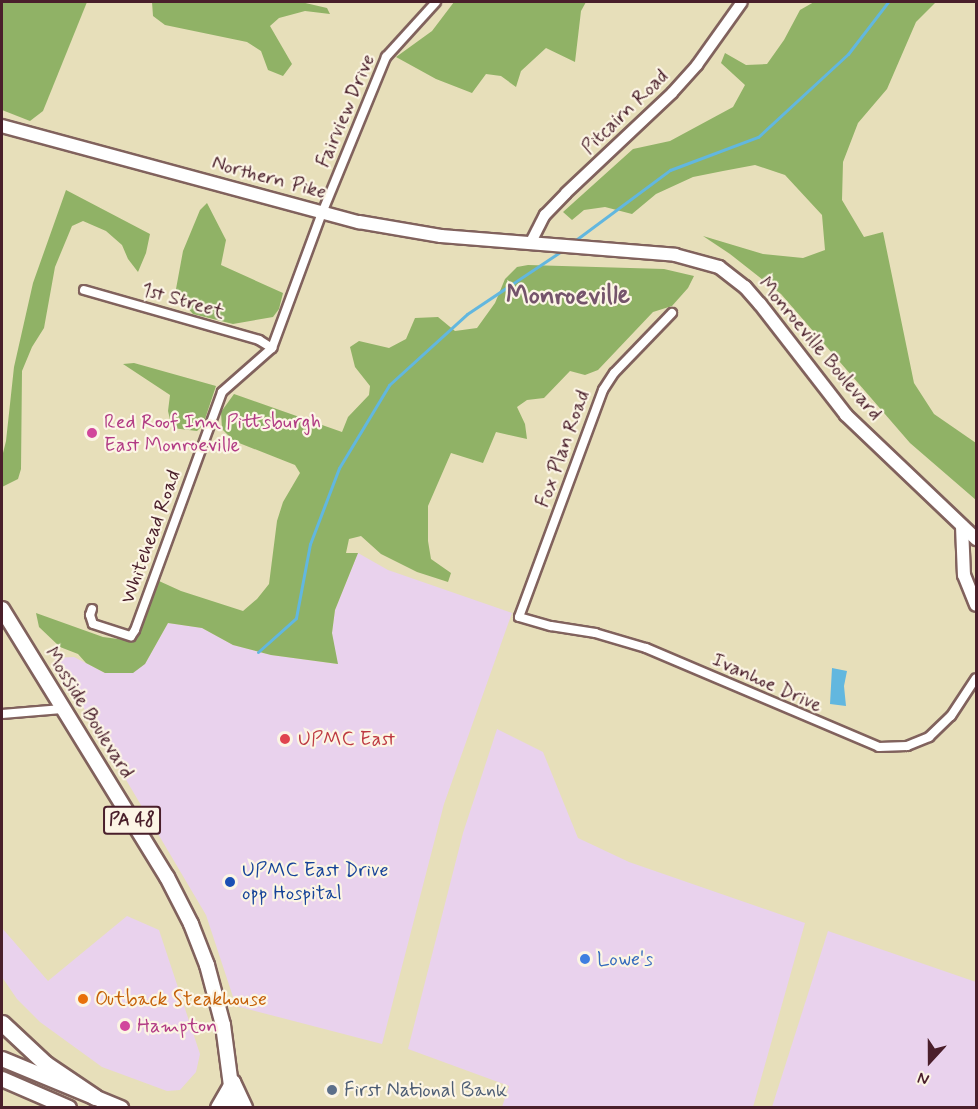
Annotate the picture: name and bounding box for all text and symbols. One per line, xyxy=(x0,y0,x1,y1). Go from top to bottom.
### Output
street label: Fairview Drive xyxy=(312,51,380,171)
street label: Pitcairn Road xyxy=(577,65,673,159)
street label: Northern Pike xyxy=(209,151,329,205)
street label: Monroeville Boulevard xyxy=(753,272,887,426)
street label: 1st Street xyxy=(139,278,227,324)
district label: Monroeville xyxy=(506,281,630,313)
street label: Fox Plan Road xyxy=(531,387,595,511)
place label: Red Roof Inn Pittsburgh East Monroeville xyxy=(104,410,315,457)
marker: Red Roof Inn Pittsburgh East Monroeville xyxy=(85,426,99,440)
street label: Whitehead Road xyxy=(116,468,186,606)
street label: Mosside Boulevard xyxy=(39,643,139,783)
street label: Ivanhoe Drive xyxy=(708,648,826,718)
place label: UPMC East xyxy=(298,727,395,751)
marker: UPMC East xyxy=(276,730,294,748)
road number: PA 48 xyxy=(102,805,162,835)
place label: UPMC East Drive opp Hospital xyxy=(242,858,389,905)
marker: UPMC East Drive opp Hospital xyxy=(223,875,237,889)
place label: Lowe's xyxy=(597,947,653,971)
marker: Lowe's xyxy=(578,952,592,966)
place label: Outback Steakhouse xyxy=(95,987,266,1011)
marker: Outback Steakhouse xyxy=(76,992,90,1006)
place label: Hampton xyxy=(137,1014,217,1038)
marker: Hampton xyxy=(118,1019,132,1033)
north arrow xyxy=(900,1031,960,1091)
text: N xyxy=(915,1067,932,1090)
place label: First National Bank xyxy=(344,1078,505,1102)
marker: First National Bank xyxy=(325,1083,339,1097)

